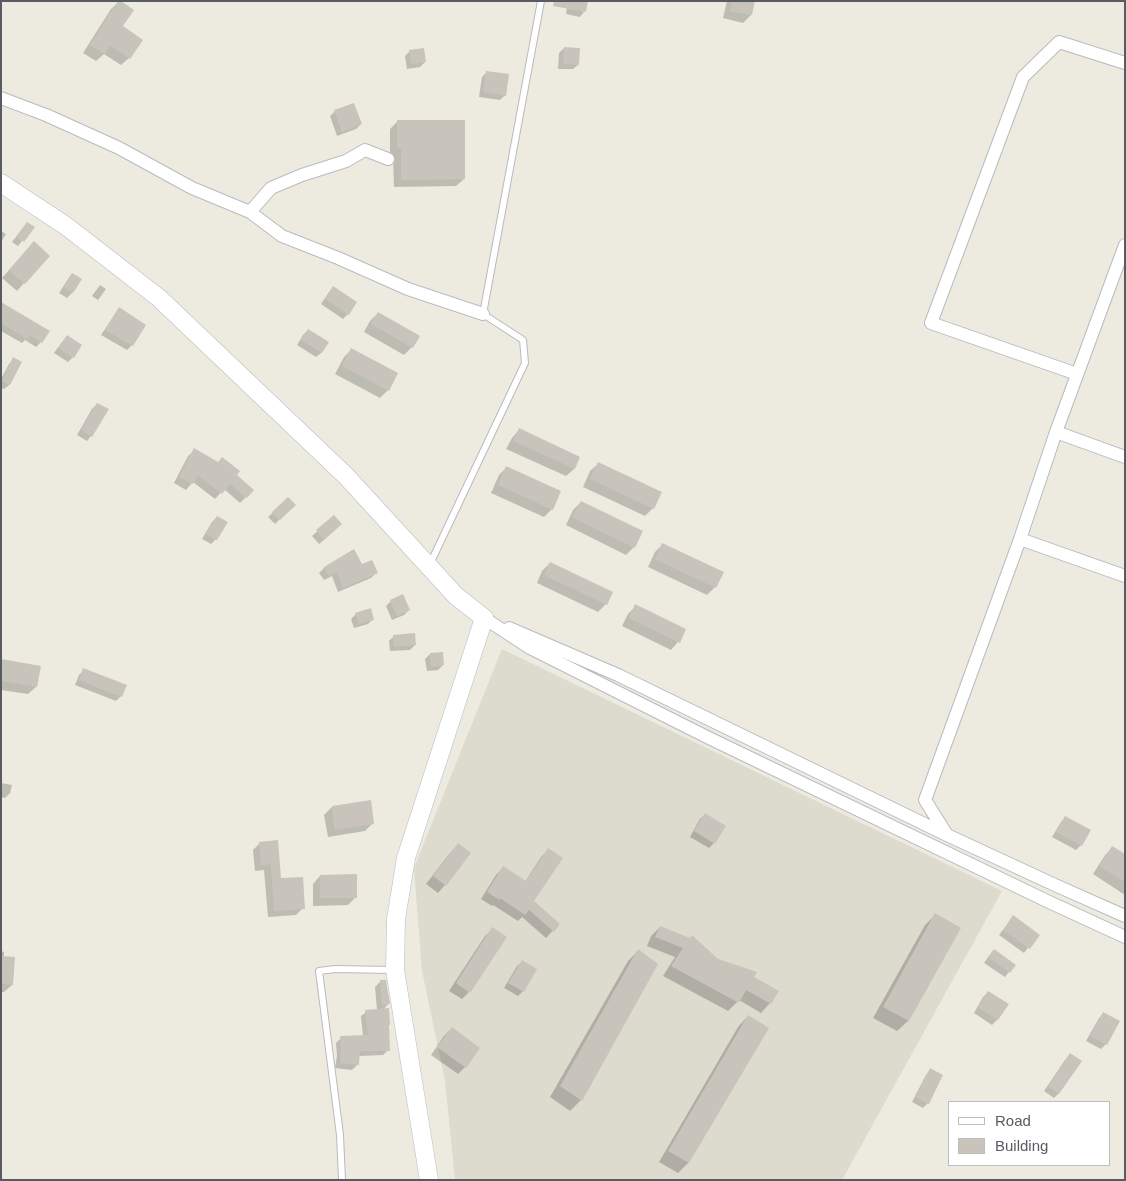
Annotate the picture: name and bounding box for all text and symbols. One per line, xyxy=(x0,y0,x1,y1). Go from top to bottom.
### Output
legend xyxy=(948,1101,1111,1166)
text: Road xyxy=(995,1112,1031,1129)
text: Building xyxy=(995,1137,1048,1154)

